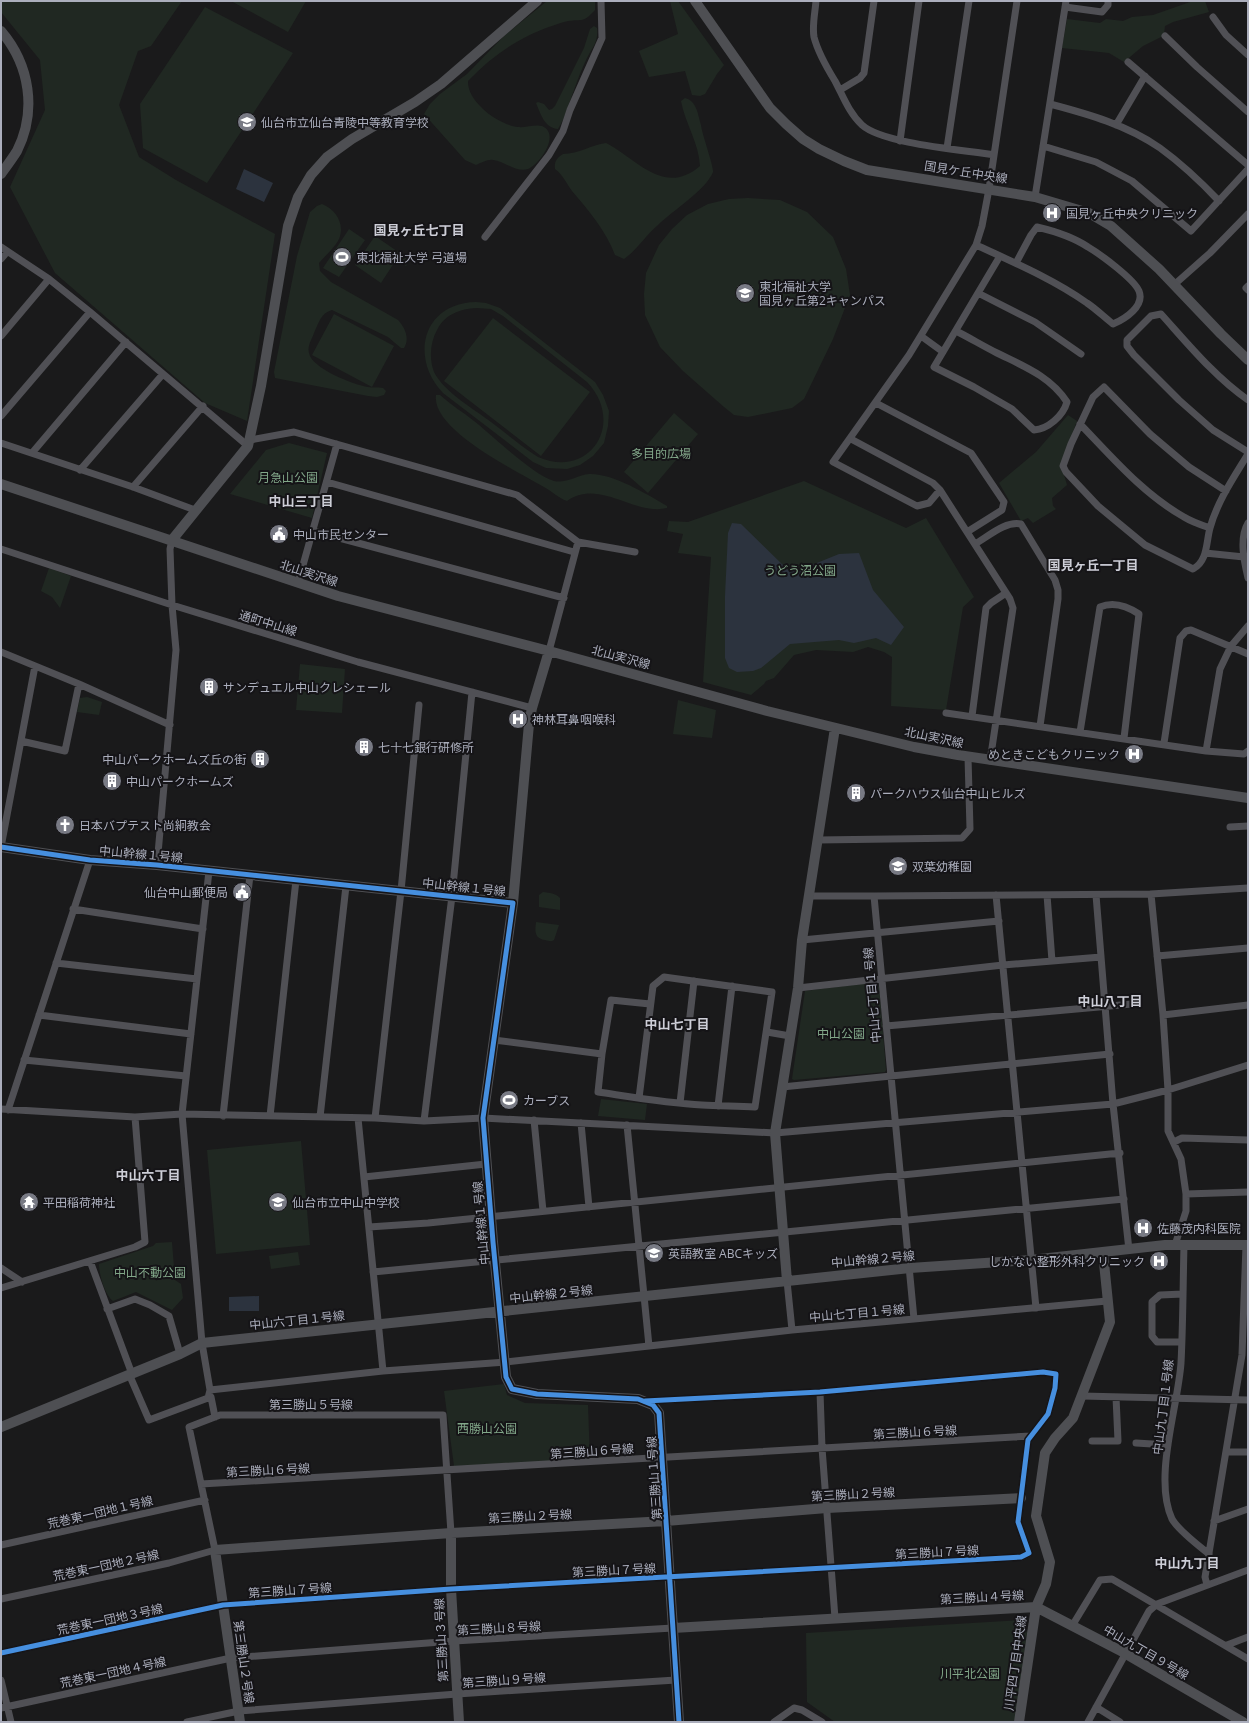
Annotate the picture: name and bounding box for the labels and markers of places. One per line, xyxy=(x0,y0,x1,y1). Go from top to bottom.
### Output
school or university icon: 仙台市立仙台青陵中等教育学校 xyxy=(236,111,258,133)
place label: 仙台市立仙台青陵中等教育学校 xyxy=(261,114,429,131)
hospital icon: 国見ヶ丘中央クリニック xyxy=(1041,202,1063,224)
place label: 国見ヶ丘中央クリニック xyxy=(1066,205,1198,222)
sports icon: 東北福祉大学 弓道場 xyxy=(331,246,353,268)
place label: 東北福祉大学 弓道場 xyxy=(356,249,467,266)
place label: 東北福祉大学 国見ヶ丘第2キャンパス xyxy=(759,278,886,309)
school or university icon: 東北福祉大学 国見ヶ丘第2キャンパス xyxy=(734,282,756,304)
public building icon: 中山市民センター xyxy=(268,523,290,545)
place label: 中山市民センター xyxy=(293,526,389,543)
building icon: サンデュエル中山クレシェール xyxy=(198,676,220,698)
place label: サンデュエル中山クレシェール xyxy=(223,679,391,696)
hospital icon: 神林耳鼻咽喉科 xyxy=(507,708,529,730)
place label: 神林耳鼻咽喉科 xyxy=(532,711,616,728)
building icon: 七十七銀行研修所 xyxy=(353,736,375,758)
place label: 七十七銀行研修所 xyxy=(378,739,474,756)
hospital icon: めときこどもクリニック xyxy=(1123,743,1145,765)
place label: めときこどもクリニック xyxy=(988,746,1120,763)
building icon: 中山パークホームズ丘の街 xyxy=(249,748,271,770)
place label: 中山パークホームズ丘の街 xyxy=(102,751,246,768)
building icon: 中山パークホームズ xyxy=(101,770,123,792)
place label: 中山パークホームズ xyxy=(126,773,234,790)
building icon: パークハウス仙台中山ヒルズ xyxy=(845,782,867,804)
place label: パークハウス仙台中山ヒルズ xyxy=(870,785,1025,802)
church icon: 日本バプテスト尚絅教会 xyxy=(54,814,76,836)
place label: 日本バプテスト尚絅教会 xyxy=(79,817,211,834)
school or university icon: 双葉幼稚園 xyxy=(887,855,909,877)
place label: 双葉幼稚園 xyxy=(912,858,972,875)
public building icon: 仙台中山郵便局 xyxy=(231,881,253,903)
place label: 仙台中山郵便局 xyxy=(144,884,228,901)
sports icon: カーブス xyxy=(498,1089,520,1111)
place label: カーブス xyxy=(523,1092,570,1109)
temple icon: 平田稲荷神社 xyxy=(18,1191,40,1213)
school or university icon: 仙台市立中山中学校 xyxy=(267,1191,289,1213)
place label: 平田稲荷神社 xyxy=(43,1194,115,1211)
place label: 仙台市立中山中学校 xyxy=(292,1194,400,1211)
hospital icon: 佐藤茂内科医院 xyxy=(1132,1217,1154,1239)
place label: 佐藤茂内科医院 xyxy=(1157,1220,1241,1237)
school or university icon: 英語教室 ABCキッズ xyxy=(643,1242,665,1264)
place label: 英語教室 ABCキッズ xyxy=(668,1245,778,1262)
hospital icon: しかない整形外科クリニック xyxy=(1148,1250,1170,1272)
place label: しかない整形外科クリニック xyxy=(989,1253,1145,1270)

